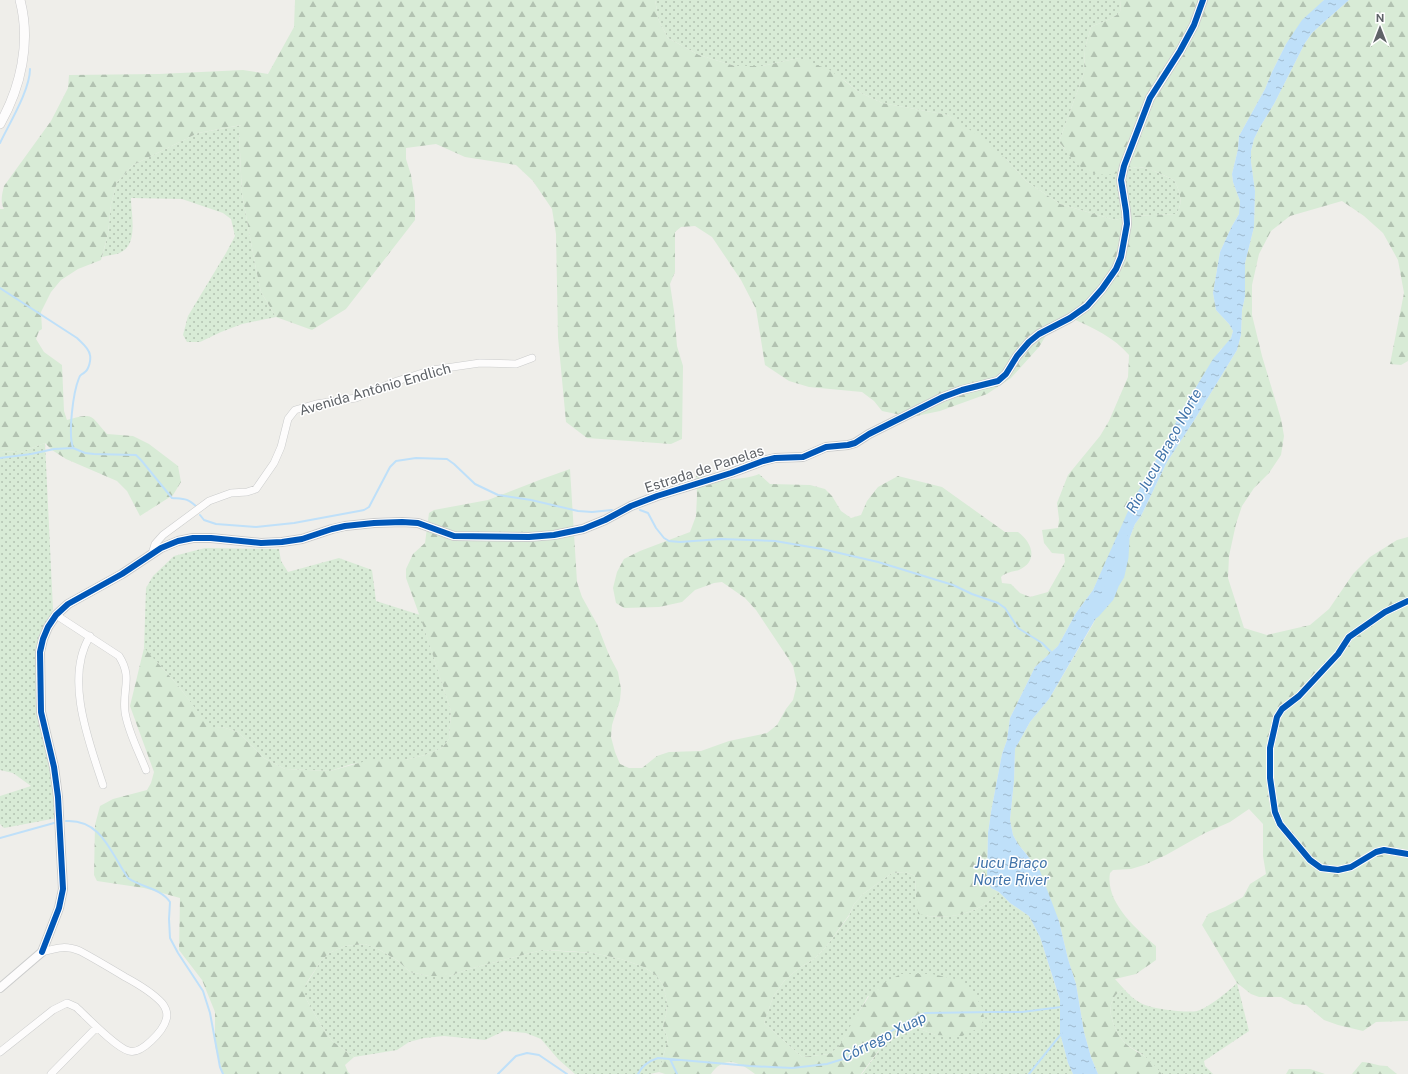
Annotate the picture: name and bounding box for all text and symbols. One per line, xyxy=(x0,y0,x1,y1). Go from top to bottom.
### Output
north arrow xyxy=(1360,8,1400,48)
text: N xyxy=(1376,12,1384,24)
street label: Avenida Antônio Endlich xyxy=(297,360,453,418)
water label: Rio Jucu Braço Norte xyxy=(1122,386,1205,516)
street label: Estrada de Panelas xyxy=(642,442,766,496)
water label: Jucu Braço Norte River xyxy=(973,854,1049,888)
water label: Córrego Xuap xyxy=(839,1008,929,1065)

